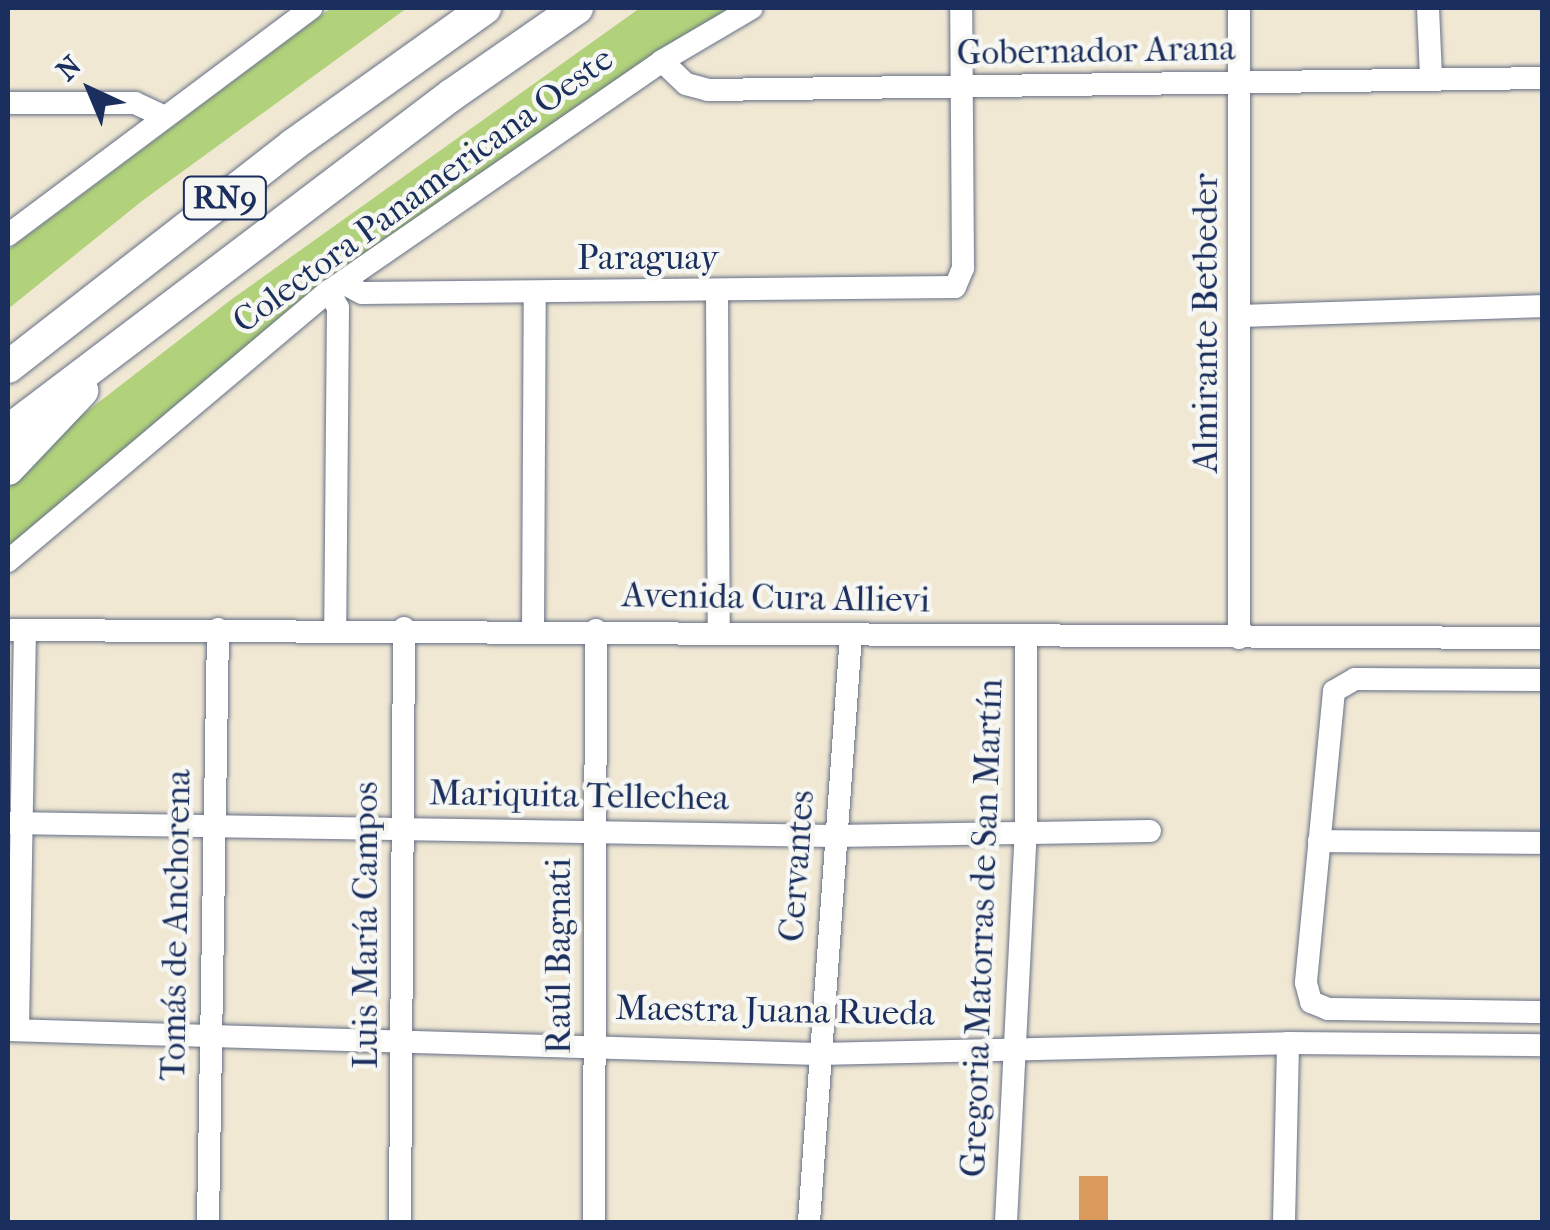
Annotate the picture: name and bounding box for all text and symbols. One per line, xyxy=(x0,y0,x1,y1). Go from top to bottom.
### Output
street label: Gobernador Arana xyxy=(956,28,1236,74)
street label: Colectora Panamericana Oeste xyxy=(225,38,621,342)
north arrow xyxy=(40,40,140,140)
text: N xyxy=(50,49,88,87)
road number: RN9 xyxy=(182,171,268,225)
street label: Almirante Betbeder xyxy=(1185,173,1227,473)
street label: Paraguay xyxy=(577,237,719,279)
street label: Avenida Cura Allievi xyxy=(622,574,930,622)
street label: Gregoria Matorras de San Martín xyxy=(952,678,1012,1178)
street label: Tomás de Anchorena xyxy=(152,769,200,1081)
street label: Mariquita Tellechea xyxy=(429,772,729,820)
street label: Luis María Campos xyxy=(345,781,387,1069)
street label: Cervantes xyxy=(771,789,823,943)
street label: Raúl Bagnati xyxy=(538,858,580,1054)
street label: Maestra Juana Rueda xyxy=(615,987,935,1035)

